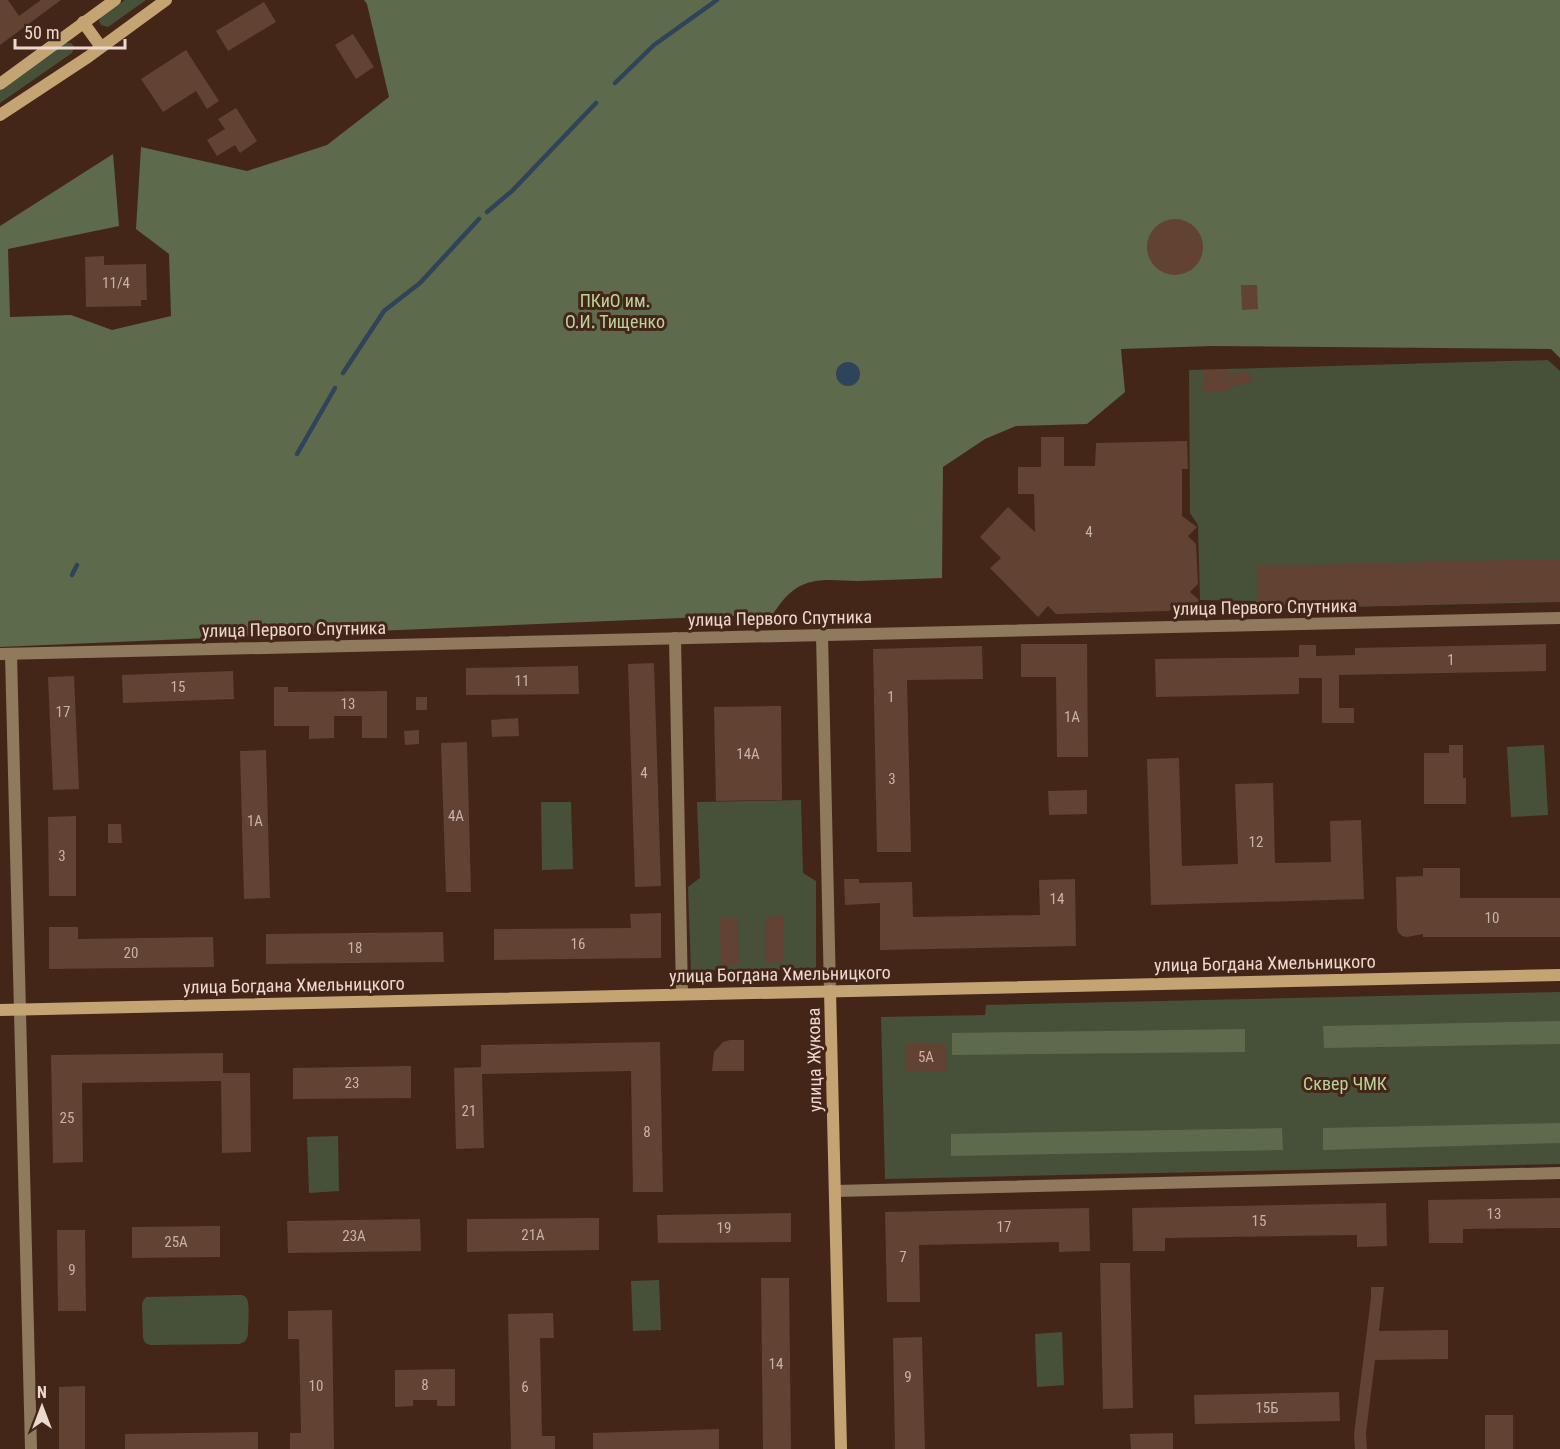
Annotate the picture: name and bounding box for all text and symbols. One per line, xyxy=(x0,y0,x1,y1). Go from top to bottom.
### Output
scale bar xyxy=(15,12,124,50)
text: 50 m xyxy=(24,22,59,43)
house number: 11/4 xyxy=(102,274,130,292)
park label: ПКиО им. О.И. Тищенко xyxy=(565,290,665,332)
house number: 4 xyxy=(1085,523,1093,541)
street label: улица Первого Спутника xyxy=(1173,595,1357,619)
street label: улица Первого Спутника xyxy=(688,606,872,630)
street label: улица Первого Спутника xyxy=(202,617,386,641)
house number: 1 xyxy=(1447,651,1455,669)
house number: 11 xyxy=(515,672,529,690)
house number: 15 xyxy=(171,678,185,696)
house number: 1 xyxy=(887,688,895,706)
house number: 13 xyxy=(341,695,355,713)
house number: 17 xyxy=(56,703,70,721)
house number: 1А xyxy=(1064,708,1080,726)
house number: 14А xyxy=(736,745,760,763)
house number: 4 xyxy=(640,764,648,782)
house number: 3 xyxy=(888,770,896,788)
house number: 4А xyxy=(448,807,464,825)
house number: 1А xyxy=(247,812,263,830)
house number: 12 xyxy=(1249,833,1263,851)
house number: 3 xyxy=(58,847,66,865)
house number: 14 xyxy=(1050,890,1064,908)
house number: 10 xyxy=(1485,909,1499,927)
house number: 16 xyxy=(571,935,585,953)
house number: 18 xyxy=(348,939,362,957)
house number: 20 xyxy=(124,944,138,962)
street label: улица Богдана Хмельницкого xyxy=(1154,951,1376,975)
street label: улица Богдана Хмельницкого xyxy=(669,962,891,986)
street label: улица Богдана Хмельницкого xyxy=(183,973,405,997)
street label: улица Жукова xyxy=(803,1008,825,1112)
house number: 5А xyxy=(918,1048,934,1066)
park label: Сквер ЧМК xyxy=(1303,1073,1387,1094)
house number: 23 xyxy=(345,1074,359,1092)
house number: 21 xyxy=(462,1102,476,1120)
house number: 25 xyxy=(60,1109,74,1127)
house number: 8 xyxy=(643,1123,651,1141)
house number: 13 xyxy=(1487,1205,1501,1223)
house number: 15 xyxy=(1252,1212,1266,1230)
house number: 17 xyxy=(997,1218,1011,1236)
house number: 19 xyxy=(717,1219,731,1237)
house number: 21А xyxy=(521,1226,545,1244)
house number: 23А xyxy=(342,1227,366,1245)
house number: 25А xyxy=(164,1233,188,1251)
house number: 7 xyxy=(899,1248,907,1266)
house number: 9 xyxy=(68,1261,76,1279)
house number: 14 xyxy=(769,1355,783,1373)
house number: 9 xyxy=(904,1368,912,1386)
house number: 8 xyxy=(421,1376,429,1394)
north arrow xyxy=(12,1377,72,1437)
house number: 10 xyxy=(309,1377,323,1395)
house number: 6 xyxy=(521,1378,529,1396)
text: N xyxy=(37,1383,47,1402)
house number: 15Б xyxy=(1255,1399,1279,1417)

